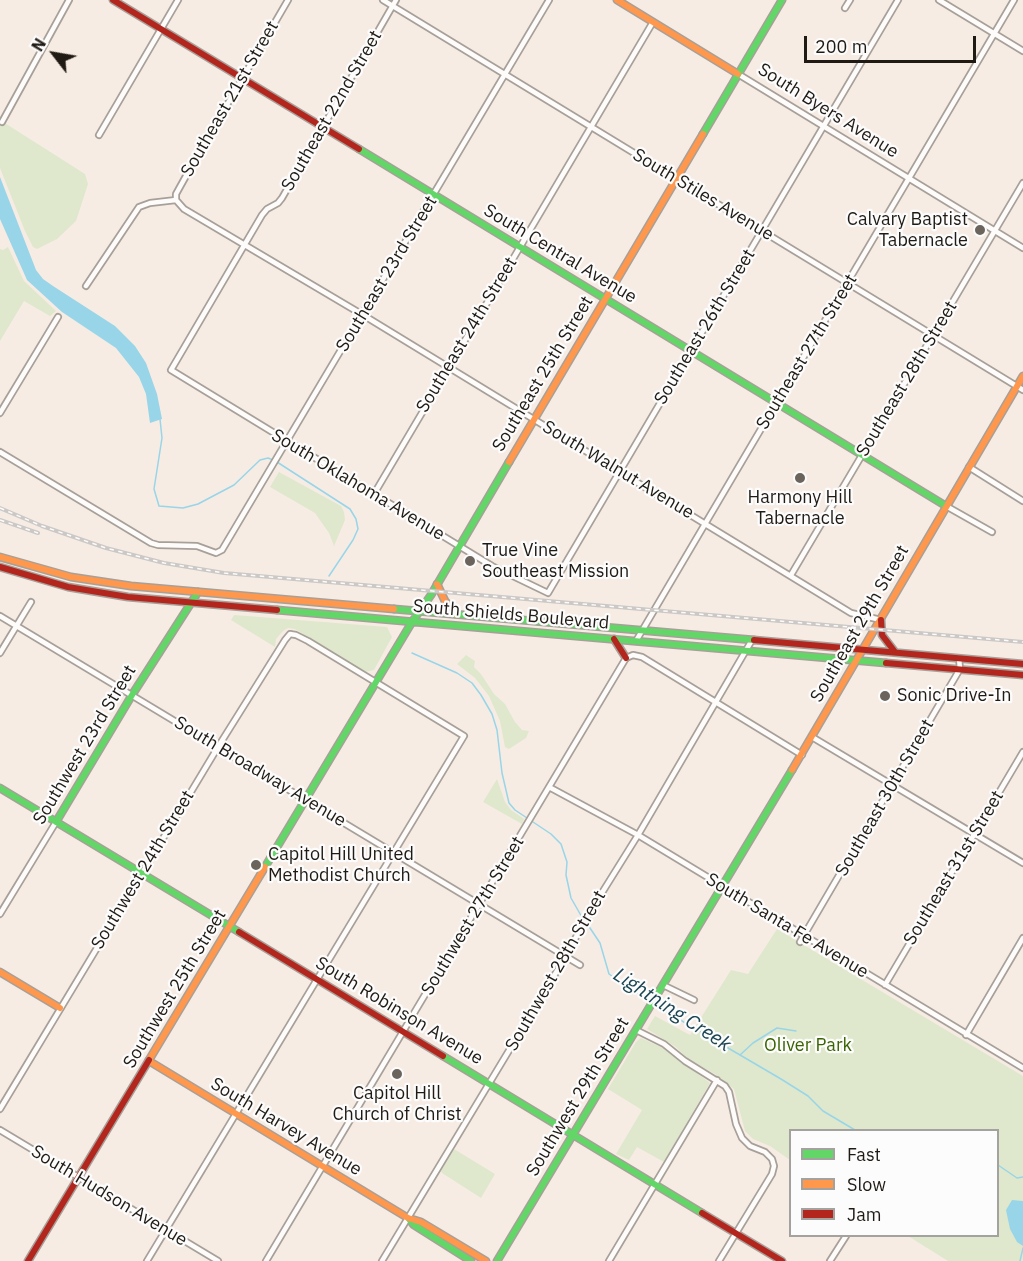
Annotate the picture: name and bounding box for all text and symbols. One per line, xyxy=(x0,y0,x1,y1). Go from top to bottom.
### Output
street label: Southeast 21st Street xyxy=(177,17,283,181)
north arrow xyxy=(24,24,84,84)
scale bar xyxy=(807,24,980,62)
street label: Southeast 22nd Street xyxy=(277,27,387,195)
text: N xyxy=(27,35,50,55)
text: 200 m xyxy=(815,35,867,58)
street label: South Byers Avenue xyxy=(754,59,902,163)
street label: South Stiles Avenue xyxy=(629,144,777,246)
street label: Southeast 23rd Street xyxy=(332,192,442,356)
street label: South Central Avenue xyxy=(480,200,640,308)
place label: Calvary Baptist Tabernacle xyxy=(847,209,968,252)
marker: Calvary Baptist Tabernacle xyxy=(973,223,987,237)
street label: Southeast 26th Street xyxy=(650,245,760,409)
street label: Southeast 24th Street xyxy=(412,253,522,417)
street label: Southeast 27th Street xyxy=(752,270,862,434)
street label: Southeast 25th Street xyxy=(488,292,598,456)
street label: Southeast 28th Street xyxy=(852,297,962,461)
street label: South Walnut Avenue xyxy=(538,416,698,524)
street label: South Oklahoma Avenue xyxy=(267,425,449,545)
marker: Harmony Hill Tabernacle xyxy=(793,471,807,485)
place label: Harmony Hill Tabernacle xyxy=(748,487,852,530)
place label: True Vine Southeast Mission xyxy=(482,540,629,582)
street label: Southeast 29th Street xyxy=(806,542,914,706)
marker: True Vine Southeast Mission xyxy=(463,554,477,568)
street label: South Shields Boulevard xyxy=(412,596,610,634)
street label: Southwest 23rd Street xyxy=(29,661,141,829)
place label: Sonic Drive-In xyxy=(897,685,1012,707)
marker: Sonic Drive-In xyxy=(878,689,892,703)
street label: South Broadway Avenue xyxy=(170,712,350,832)
street label: Southeast 30th Street xyxy=(831,716,939,880)
street label: Southwest 24th Street xyxy=(87,787,199,953)
street label: Southeast 31st Street xyxy=(899,787,1009,949)
street label: Southwest 27th Street xyxy=(417,833,529,999)
place label: Capitol Hill United Methodist Church xyxy=(268,844,414,886)
marker: Capitol Hill United Methodist Church xyxy=(249,858,263,872)
street label: South Santa Fe Avenue xyxy=(702,869,872,983)
street label: Southwest 28th Street xyxy=(501,887,611,1055)
street label: Southwest 25th Street xyxy=(119,906,231,1072)
street label: South Robinson Avenue xyxy=(311,952,487,1070)
water label: Lightning Creek xyxy=(609,963,735,1057)
street label: Southwest 29th Street xyxy=(522,1014,634,1180)
park label: Oliver Park xyxy=(764,1035,852,1057)
marker: Capitol Hill Church of Christ xyxy=(390,1067,404,1081)
street label: South Harvey Avenue xyxy=(207,1073,365,1181)
place label: Capitol Hill Church of Christ xyxy=(332,1083,462,1126)
legend xyxy=(789,1129,999,1237)
street label: South Hudson Avenue xyxy=(27,1141,191,1251)
text: Fast xyxy=(847,1143,881,1166)
text: Slow xyxy=(847,1173,886,1196)
text: Jam xyxy=(847,1203,882,1226)

